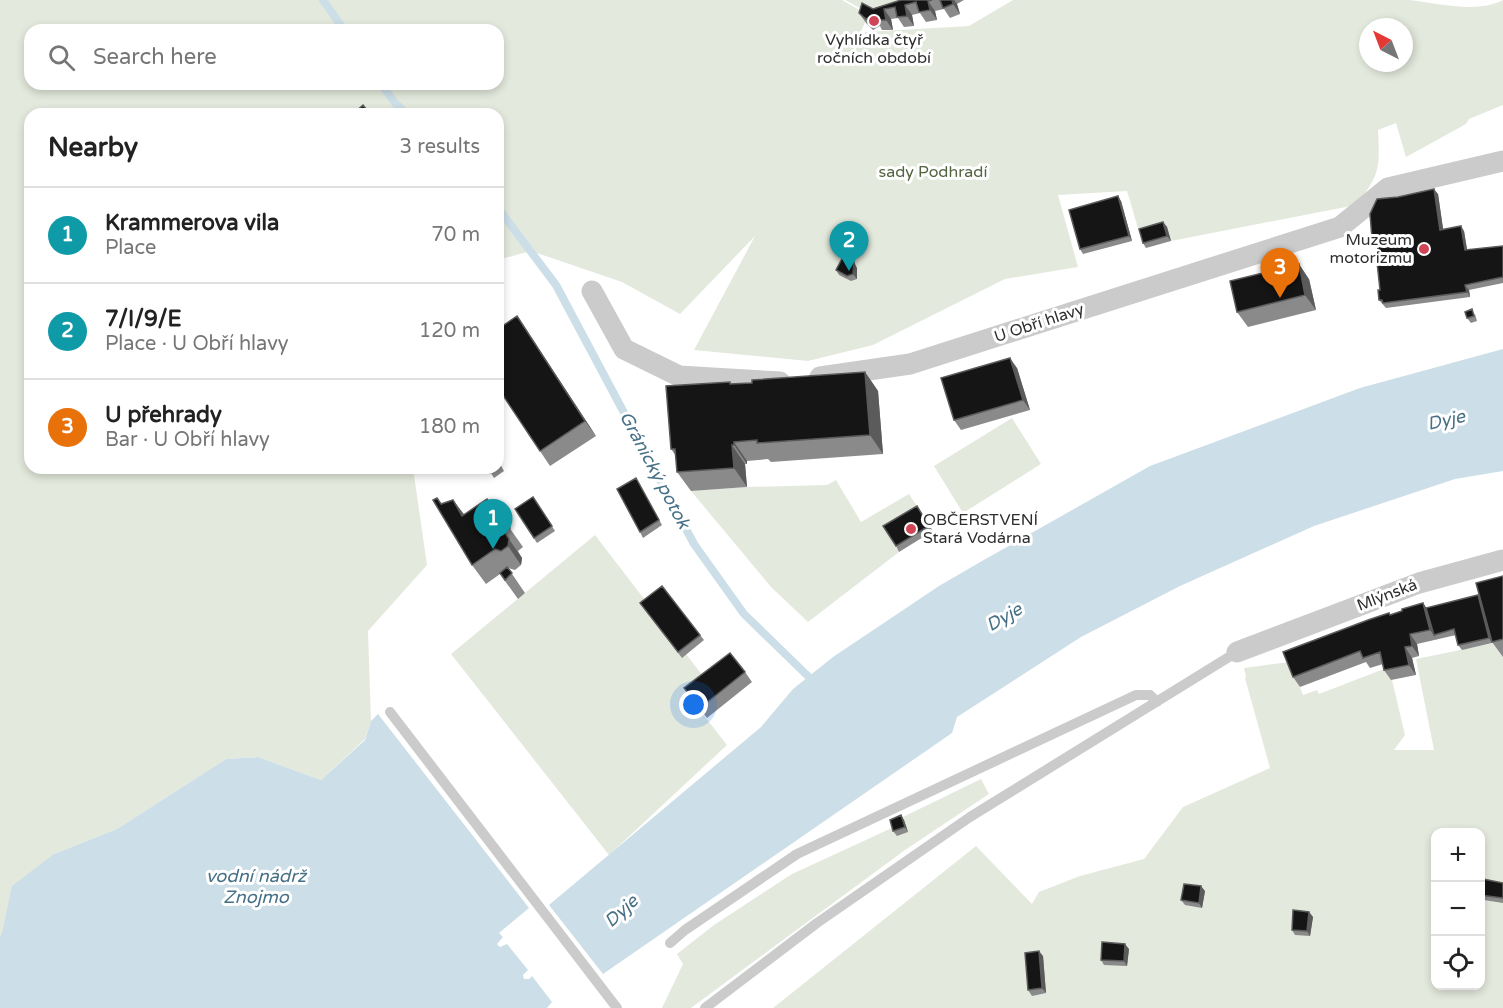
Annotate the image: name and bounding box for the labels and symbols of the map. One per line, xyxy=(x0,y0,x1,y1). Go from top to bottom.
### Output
marker: Vyhlídka čtyř ročních období xyxy=(867,14,881,28)
north arrow xyxy=(1359,18,1413,72)
place label: Vyhlídka čtyř ročních období xyxy=(817,30,931,68)
park label: sady Podhradí xyxy=(879,162,987,182)
pin: 2 xyxy=(830,222,868,271)
place label: Muzeum motorizmu xyxy=(1329,230,1412,268)
marker: Muzeum motorizmu xyxy=(1417,242,1431,256)
pin: 3 xyxy=(1260,248,1300,298)
street label: U Obří hlavy xyxy=(992,299,1087,347)
water label: Dyje xyxy=(1425,405,1468,435)
water label: Gránický potok xyxy=(615,408,696,533)
pin: 1 xyxy=(474,500,512,549)
place label: OBČERSTVENÍ Stará Vodárna xyxy=(923,510,1038,548)
marker: OBČERSTVENÍ Stará Vodárna xyxy=(904,522,918,536)
street label: Mlýnská xyxy=(1354,574,1420,616)
water label: Dyje xyxy=(982,598,1027,636)
your location xyxy=(679,690,708,719)
water label: vodní nádrž Znojmo xyxy=(206,865,308,908)
water label: Dyje xyxy=(600,890,643,932)

